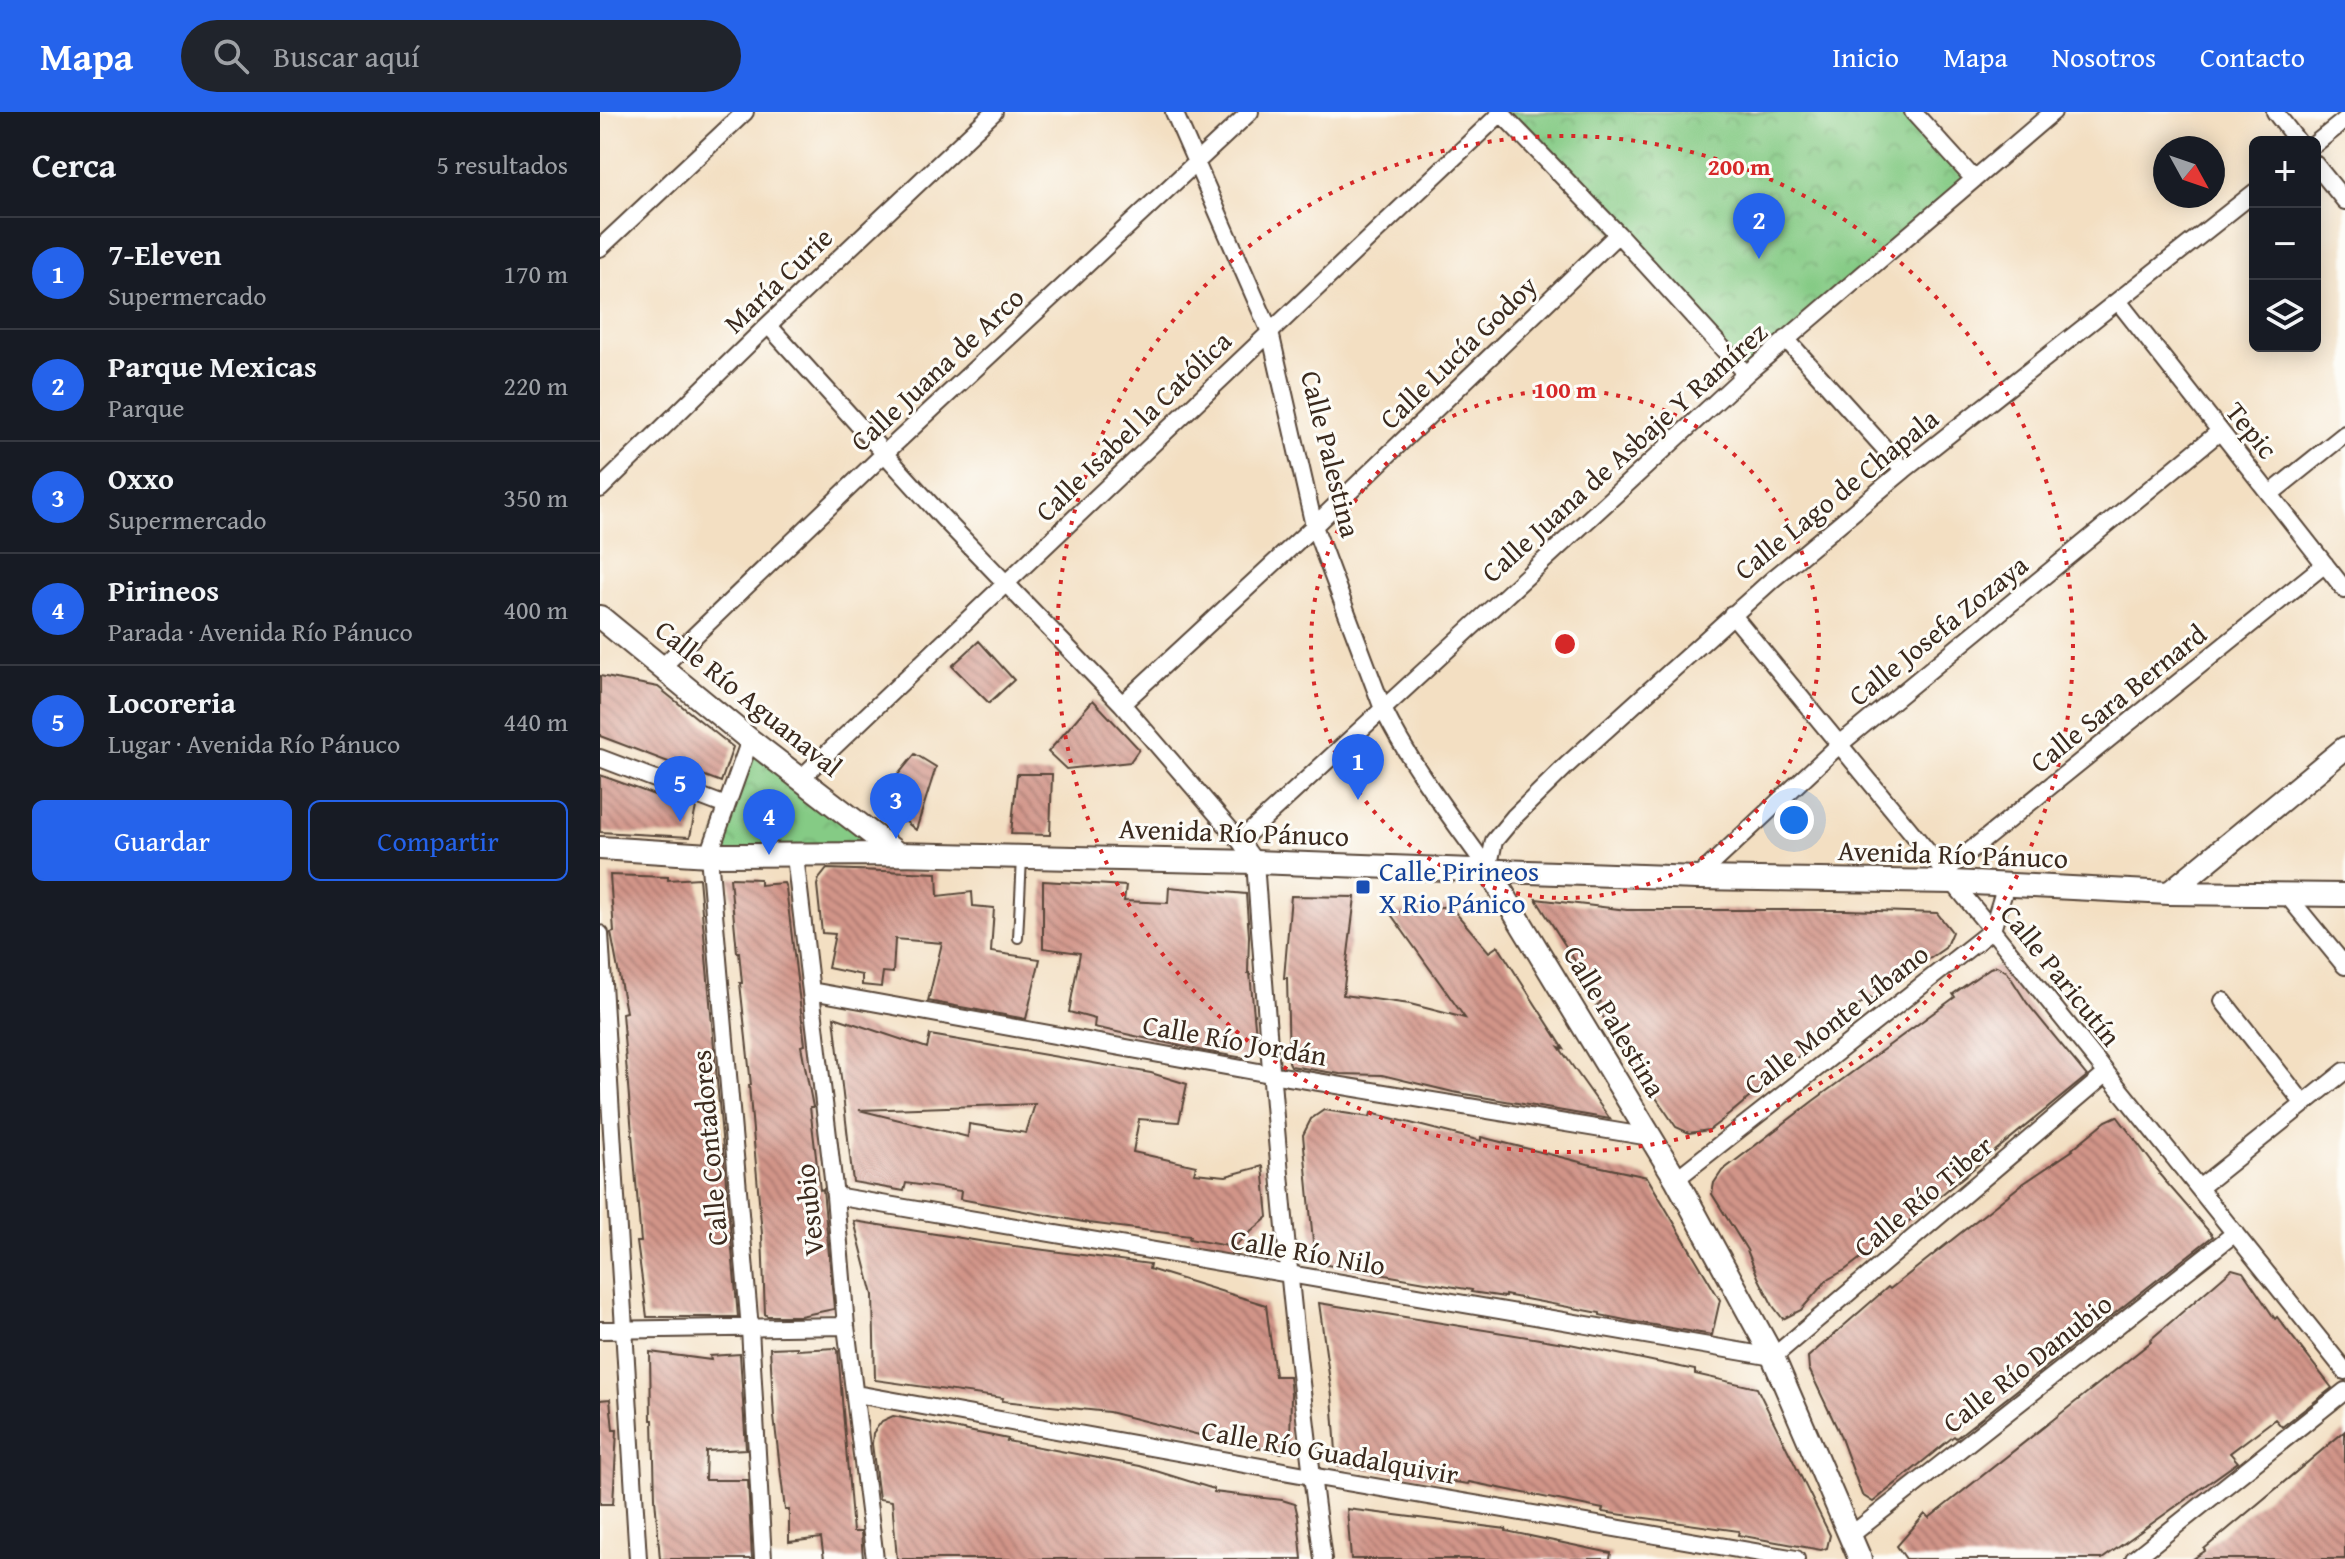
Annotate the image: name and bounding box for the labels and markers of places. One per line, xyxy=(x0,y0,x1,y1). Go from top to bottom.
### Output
pin: 2 xyxy=(1733,193,1785,259)
centre of rings xyxy=(1551,630,1579,658)
pin: 1 xyxy=(1332,734,1384,800)
pin: 5 xyxy=(654,756,706,822)
pin: 3 xyxy=(870,773,922,839)
pin: 4 xyxy=(743,789,795,855)
place label: Calle Pirineos X Rio Pánico xyxy=(1379,850,1539,923)
marker: Calle Pirineos X Rio Pánico xyxy=(1354,878,1372,896)

